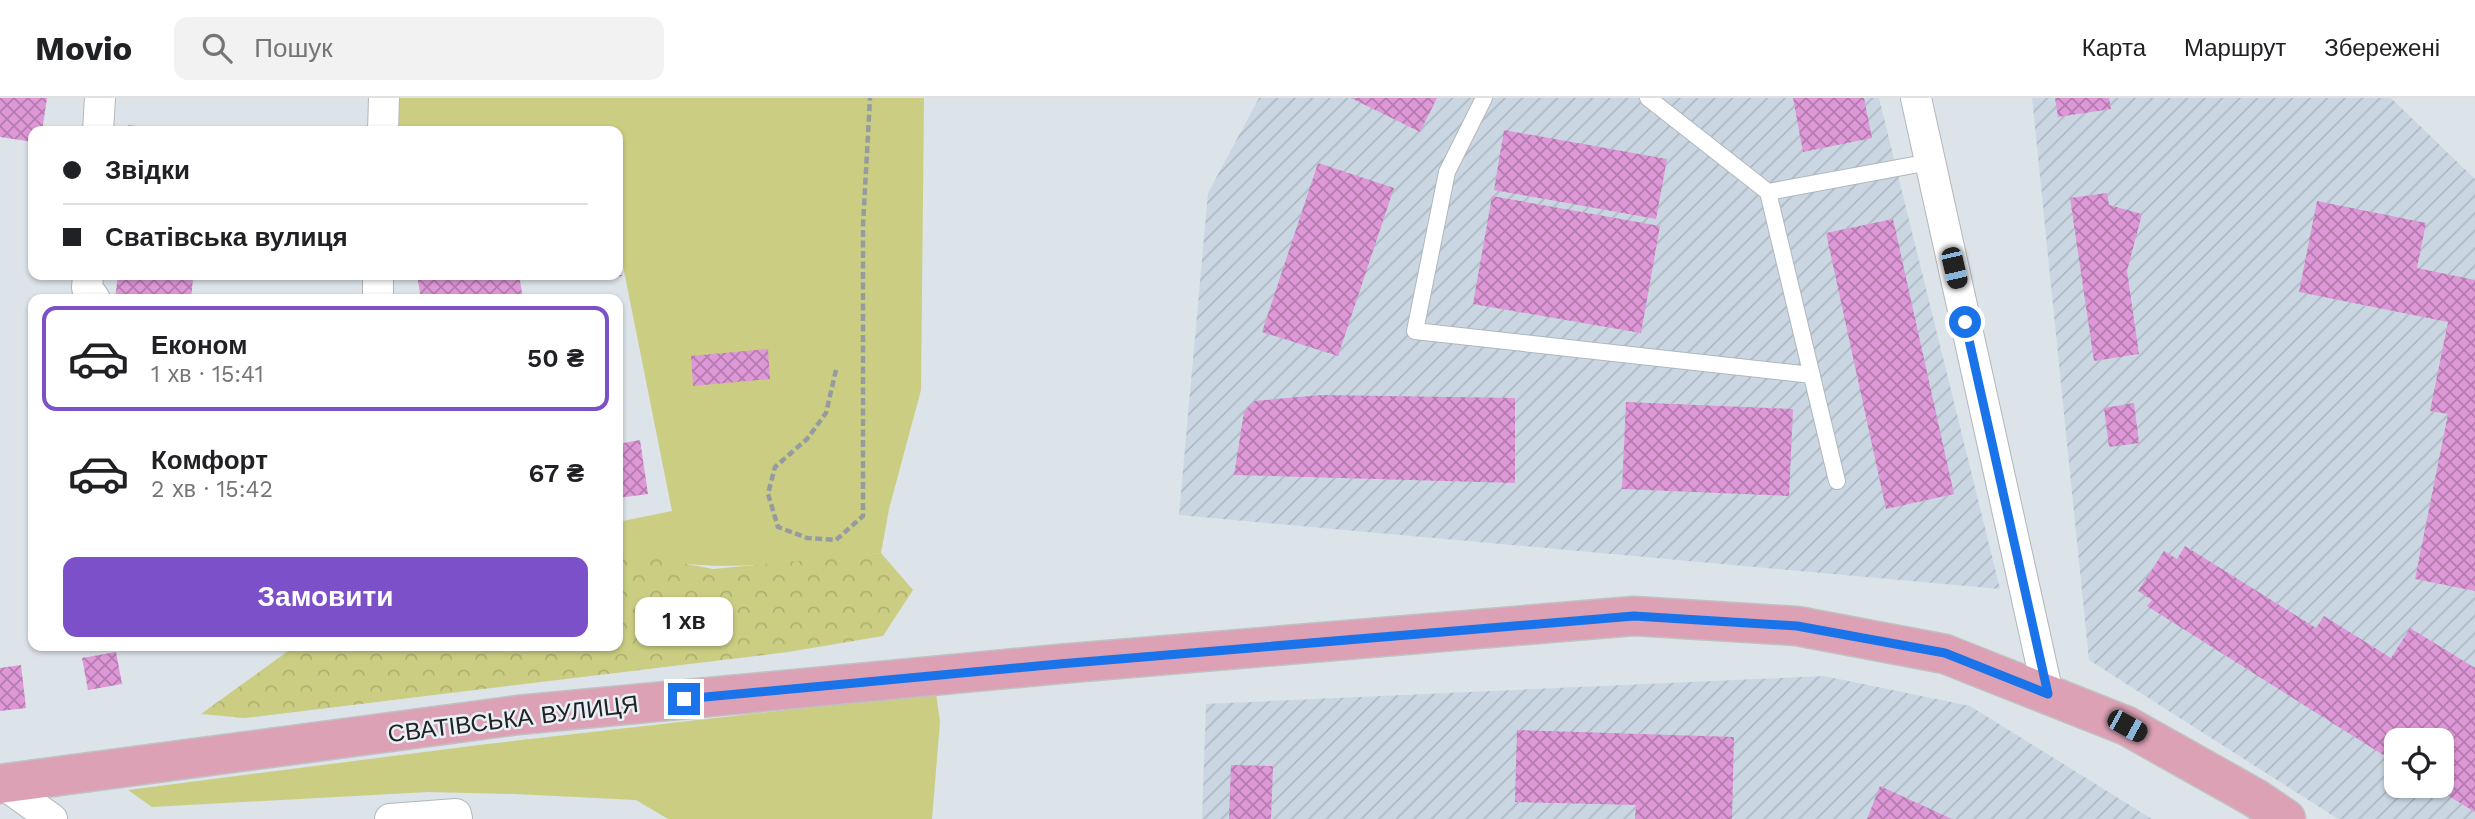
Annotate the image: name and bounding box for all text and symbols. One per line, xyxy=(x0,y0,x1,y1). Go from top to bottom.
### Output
search box xyxy=(174,17,664,80)
text: Movio xyxy=(35,29,132,68)
icon: search xyxy=(198,29,236,67)
text: Пошук xyxy=(254,33,333,63)
text: Карта xyxy=(2082,34,2146,62)
text: Маршрут xyxy=(2184,34,2286,62)
text: Збережені xyxy=(2324,34,2440,62)
text: Звідки xyxy=(105,155,190,185)
text: Сватівська вулиця xyxy=(105,222,348,252)
car xyxy=(1940,245,1969,291)
route start xyxy=(1949,306,1981,338)
icon: car xyxy=(67,327,130,390)
text: Економ xyxy=(151,330,247,360)
text: 50 ₴ xyxy=(527,343,584,373)
text: 1 хв · 15:41 xyxy=(151,361,264,388)
icon: car xyxy=(67,442,130,505)
text: Комфорт xyxy=(151,445,268,475)
text: 67 ₴ xyxy=(529,458,584,488)
text: 2 хв · 15:42 xyxy=(151,476,273,503)
button: Замовити xyxy=(63,557,588,637)
callout: 1 хв xyxy=(635,598,733,646)
text: 1 хв xyxy=(662,608,706,635)
route end xyxy=(668,683,700,715)
street label: СВАТІВСЬКА ВУЛИЦЯ xyxy=(386,690,640,748)
car xyxy=(2104,707,2151,745)
map controls xyxy=(2384,728,2454,798)
button: locate xyxy=(2384,728,2454,798)

